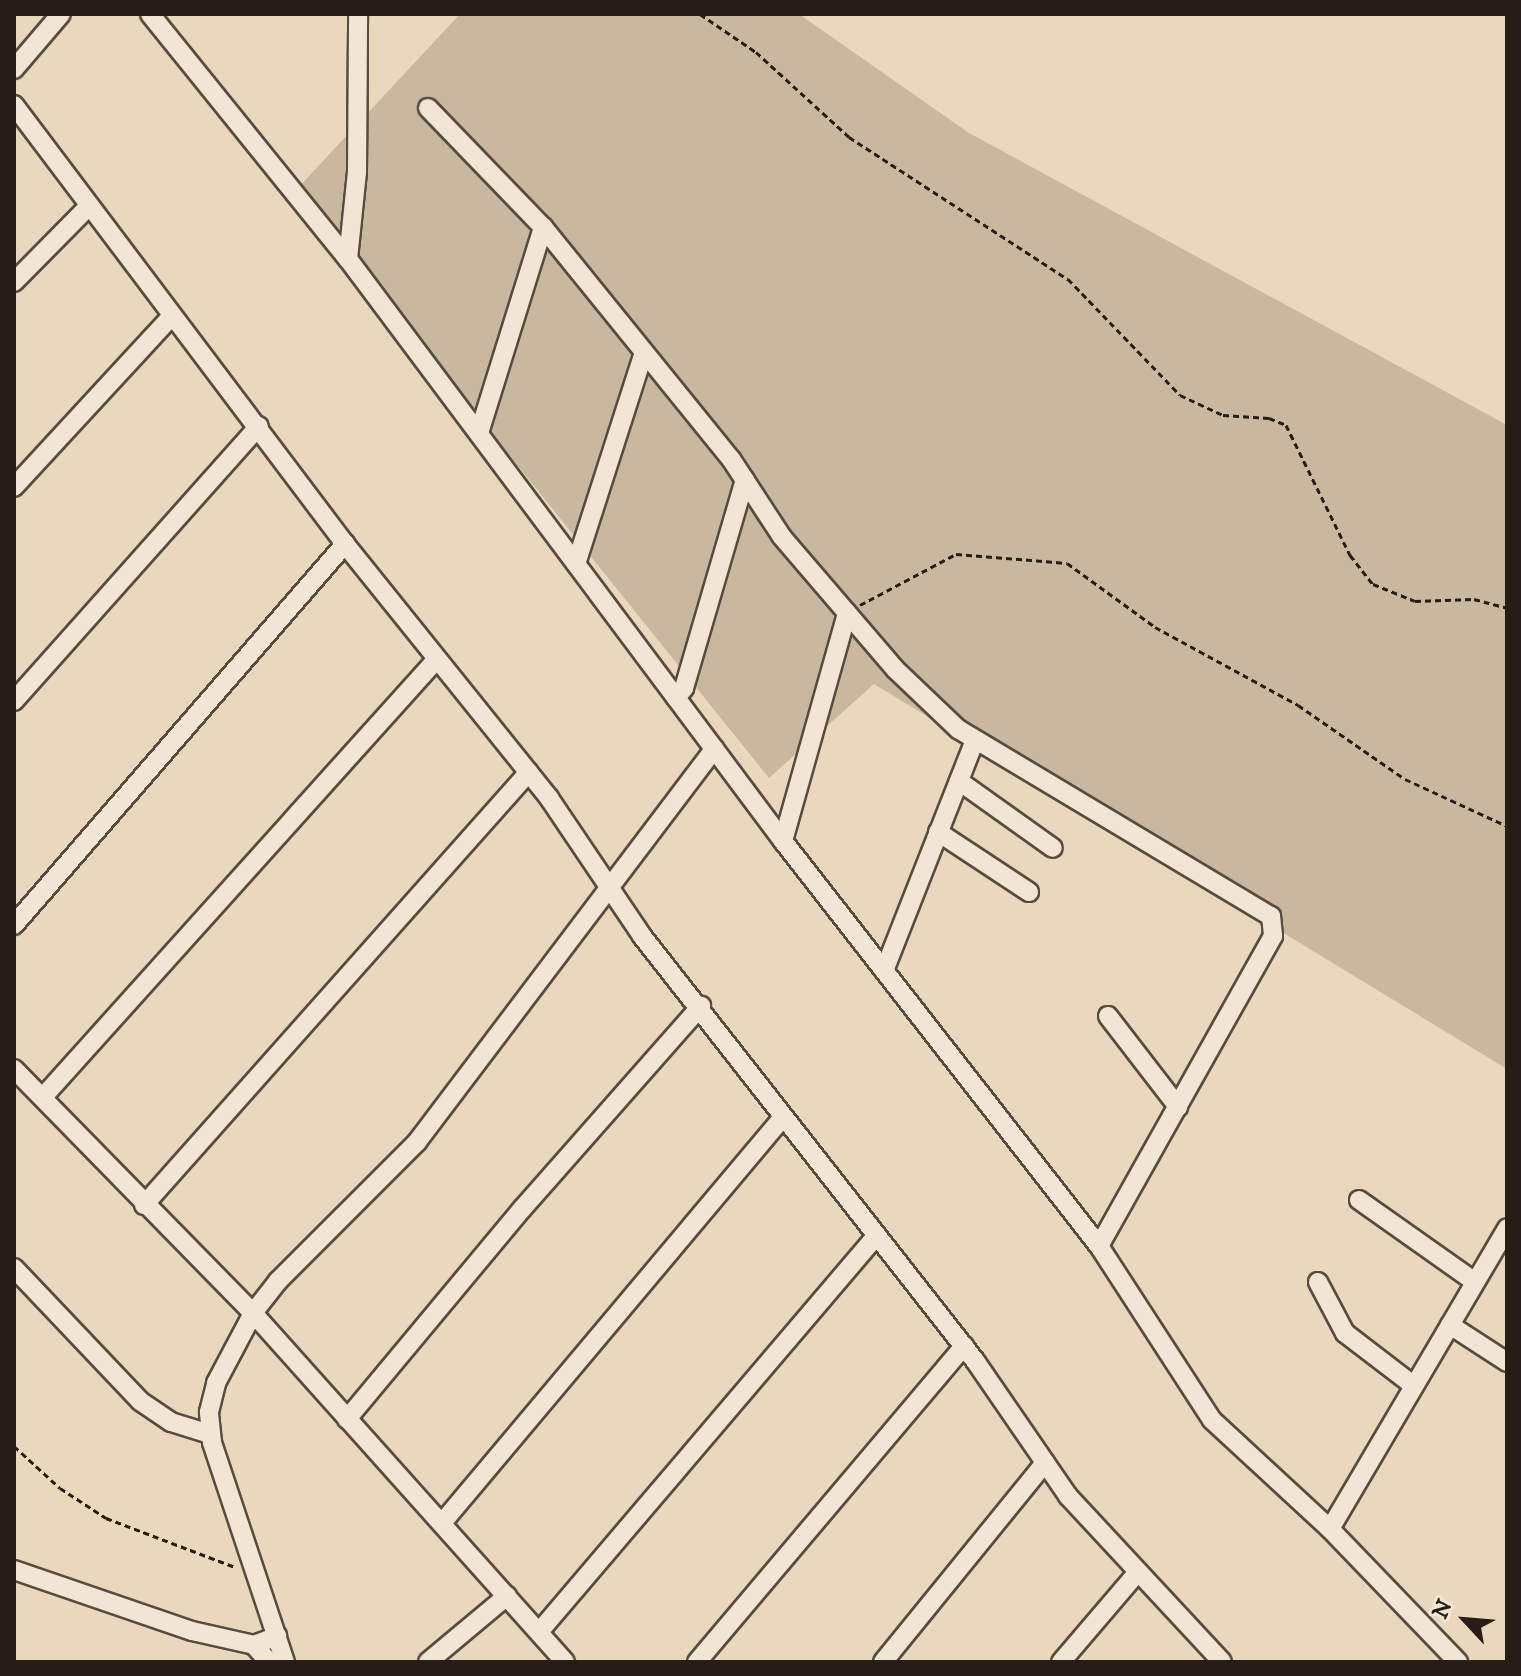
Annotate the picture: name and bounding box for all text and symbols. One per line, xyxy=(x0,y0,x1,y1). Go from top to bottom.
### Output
north arrow xyxy=(1425,1580,1505,1660)
text: N xyxy=(1427,1595,1459,1623)

